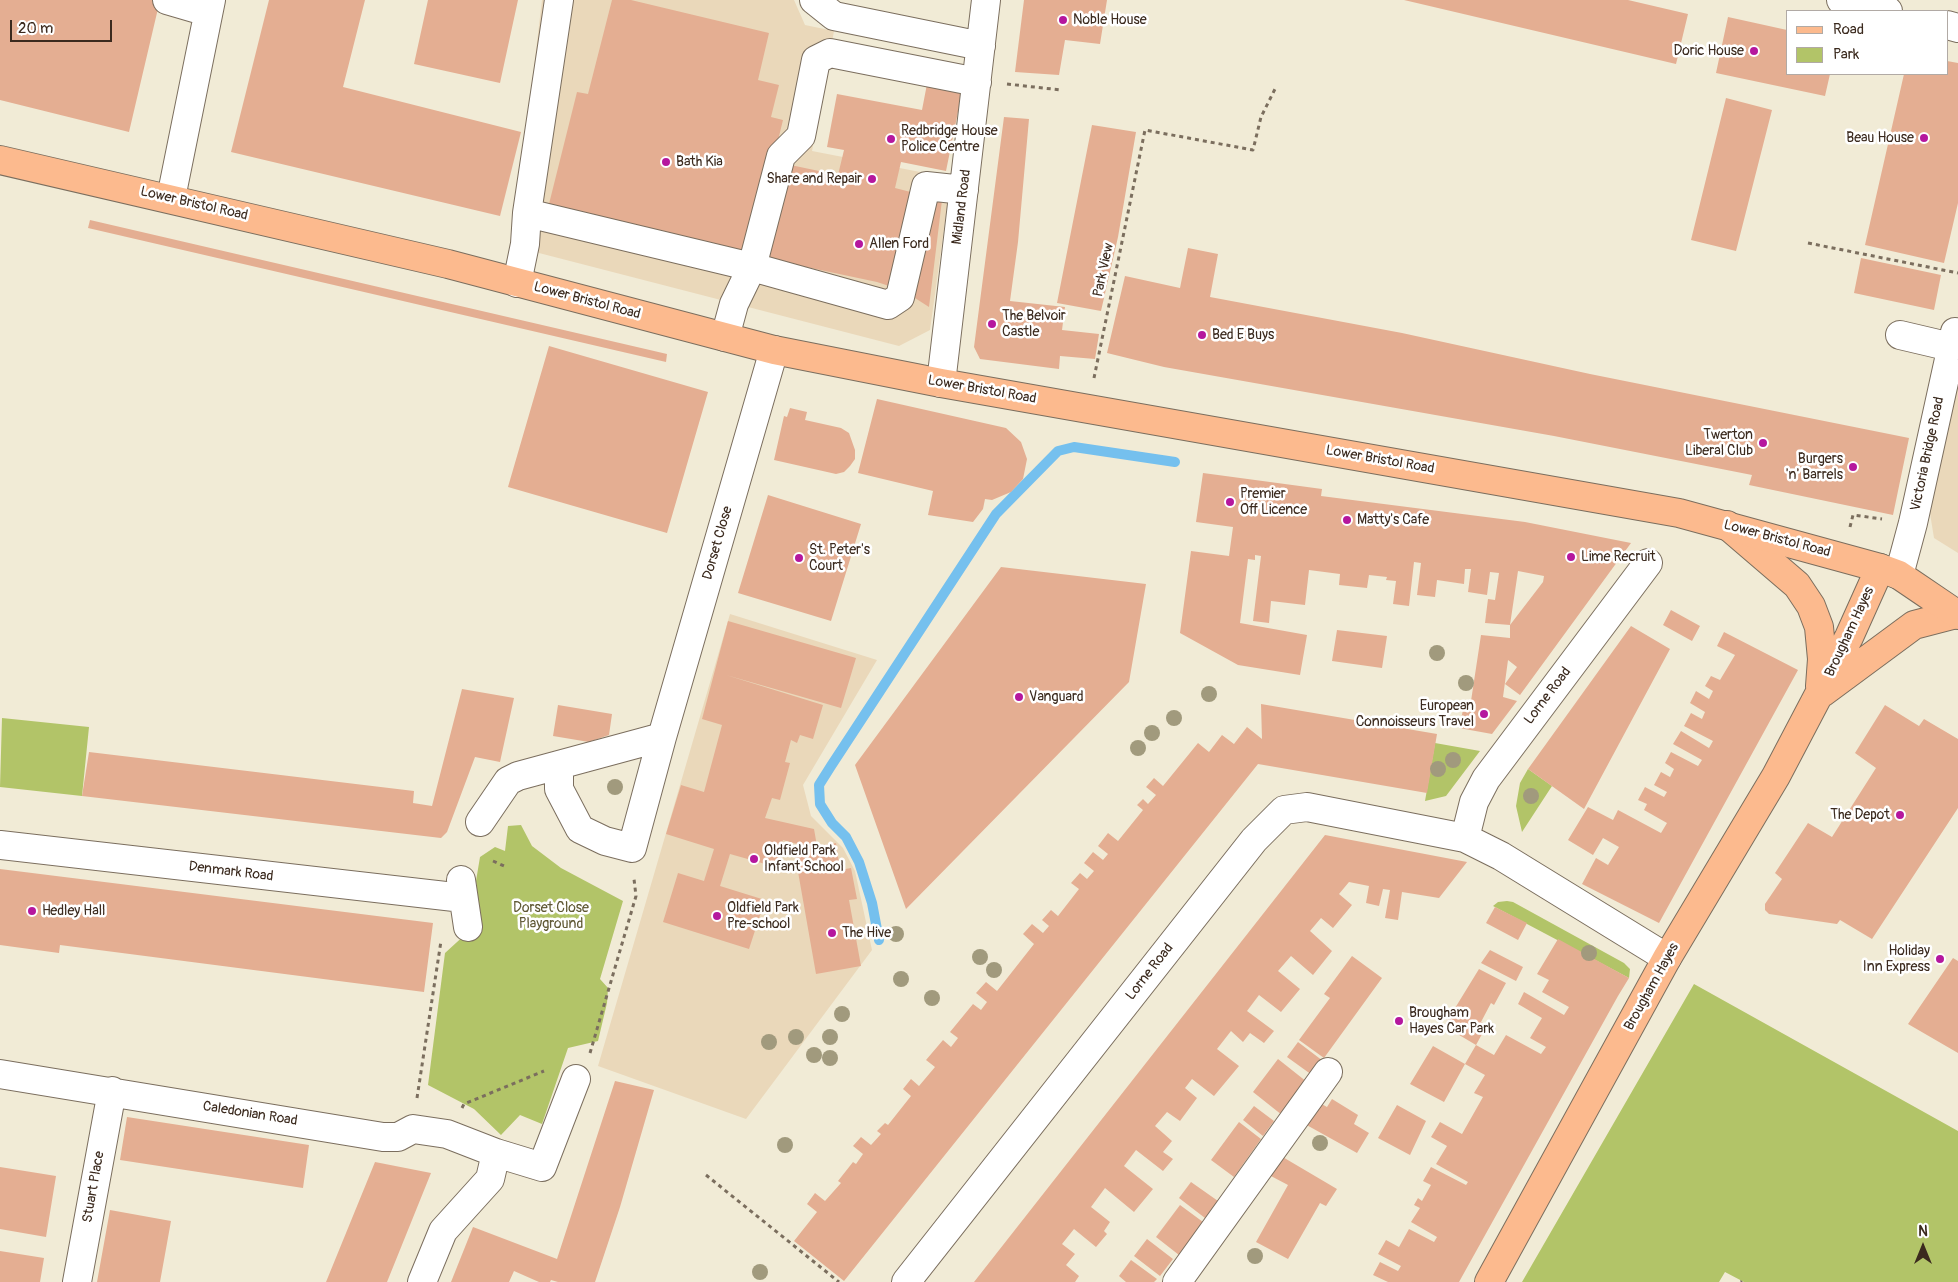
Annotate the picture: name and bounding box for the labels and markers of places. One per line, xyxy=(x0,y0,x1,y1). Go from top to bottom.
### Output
place label: Noble House xyxy=(1073,12,1147,28)
marker: Noble House xyxy=(1057,14,1069,26)
place label: Doric House xyxy=(1673,43,1744,59)
marker: Doric House xyxy=(1748,45,1760,57)
place label: Redbridge House Police Centre xyxy=(901,123,998,156)
place label: Beau House xyxy=(1846,130,1914,146)
marker: Beau House xyxy=(1918,132,1930,144)
marker: Redbridge House Police Centre xyxy=(885,133,897,145)
place label: Bath Kia xyxy=(676,154,723,170)
marker: Bath Kia xyxy=(660,156,672,168)
place label: Share and Repair xyxy=(767,171,862,187)
marker: Share and Repair xyxy=(866,173,878,185)
place label: Allen Ford xyxy=(869,236,929,252)
marker: Allen Ford xyxy=(853,238,865,250)
place label: The Belvoir Castle xyxy=(1002,308,1066,341)
marker: The Belvoir Castle xyxy=(986,318,998,330)
place label: Bed E Buys xyxy=(1212,327,1274,343)
marker: Bed E Buys xyxy=(1196,329,1208,341)
place label: Twerton Liberal Club xyxy=(1685,427,1753,460)
marker: Twerton Liberal Club xyxy=(1757,437,1769,449)
place label: Burgers 'n' Barrels xyxy=(1786,451,1843,484)
marker: Burgers 'n' Barrels xyxy=(1847,461,1859,473)
place label: Premier Off Licence xyxy=(1240,486,1307,518)
marker: Premier Off Licence xyxy=(1224,496,1236,508)
place label: Matty's Cafe xyxy=(1357,512,1429,528)
marker: Matty's Cafe xyxy=(1341,514,1353,526)
place label: St. Peter's Court xyxy=(809,542,870,574)
place label: Lime Recruit xyxy=(1581,549,1656,565)
marker: Lime Recruit xyxy=(1565,551,1577,563)
marker: St. Peter's Court xyxy=(793,552,805,564)
place label: Vanguard xyxy=(1029,689,1084,705)
marker: Vanguard xyxy=(1013,691,1025,703)
place label: European Connoisseurs Travel xyxy=(1356,698,1474,730)
marker: European Connoisseurs Travel xyxy=(1478,708,1490,720)
place label: The Depot xyxy=(1830,807,1890,823)
marker: The Depot xyxy=(1894,809,1906,821)
place label: Oldfield Park Infant School xyxy=(764,843,844,876)
marker: Oldfield Park Infant School xyxy=(748,853,760,865)
place label: Oldfield Park Pre-school xyxy=(727,900,799,932)
place label: Hedley Hall xyxy=(42,903,105,919)
marker: Hedley Hall xyxy=(26,905,38,917)
marker: Oldfield Park Pre-school xyxy=(711,910,723,922)
place label: The Hive xyxy=(842,925,891,941)
marker: The Hive xyxy=(826,927,838,939)
place label: Holiday Inn Express xyxy=(1863,943,1930,976)
marker: Holiday Inn Express xyxy=(1934,953,1946,965)
place label: Brougham Hayes Car Park xyxy=(1409,1005,1494,1038)
marker: Brougham Hayes Car Park xyxy=(1393,1015,1405,1027)

